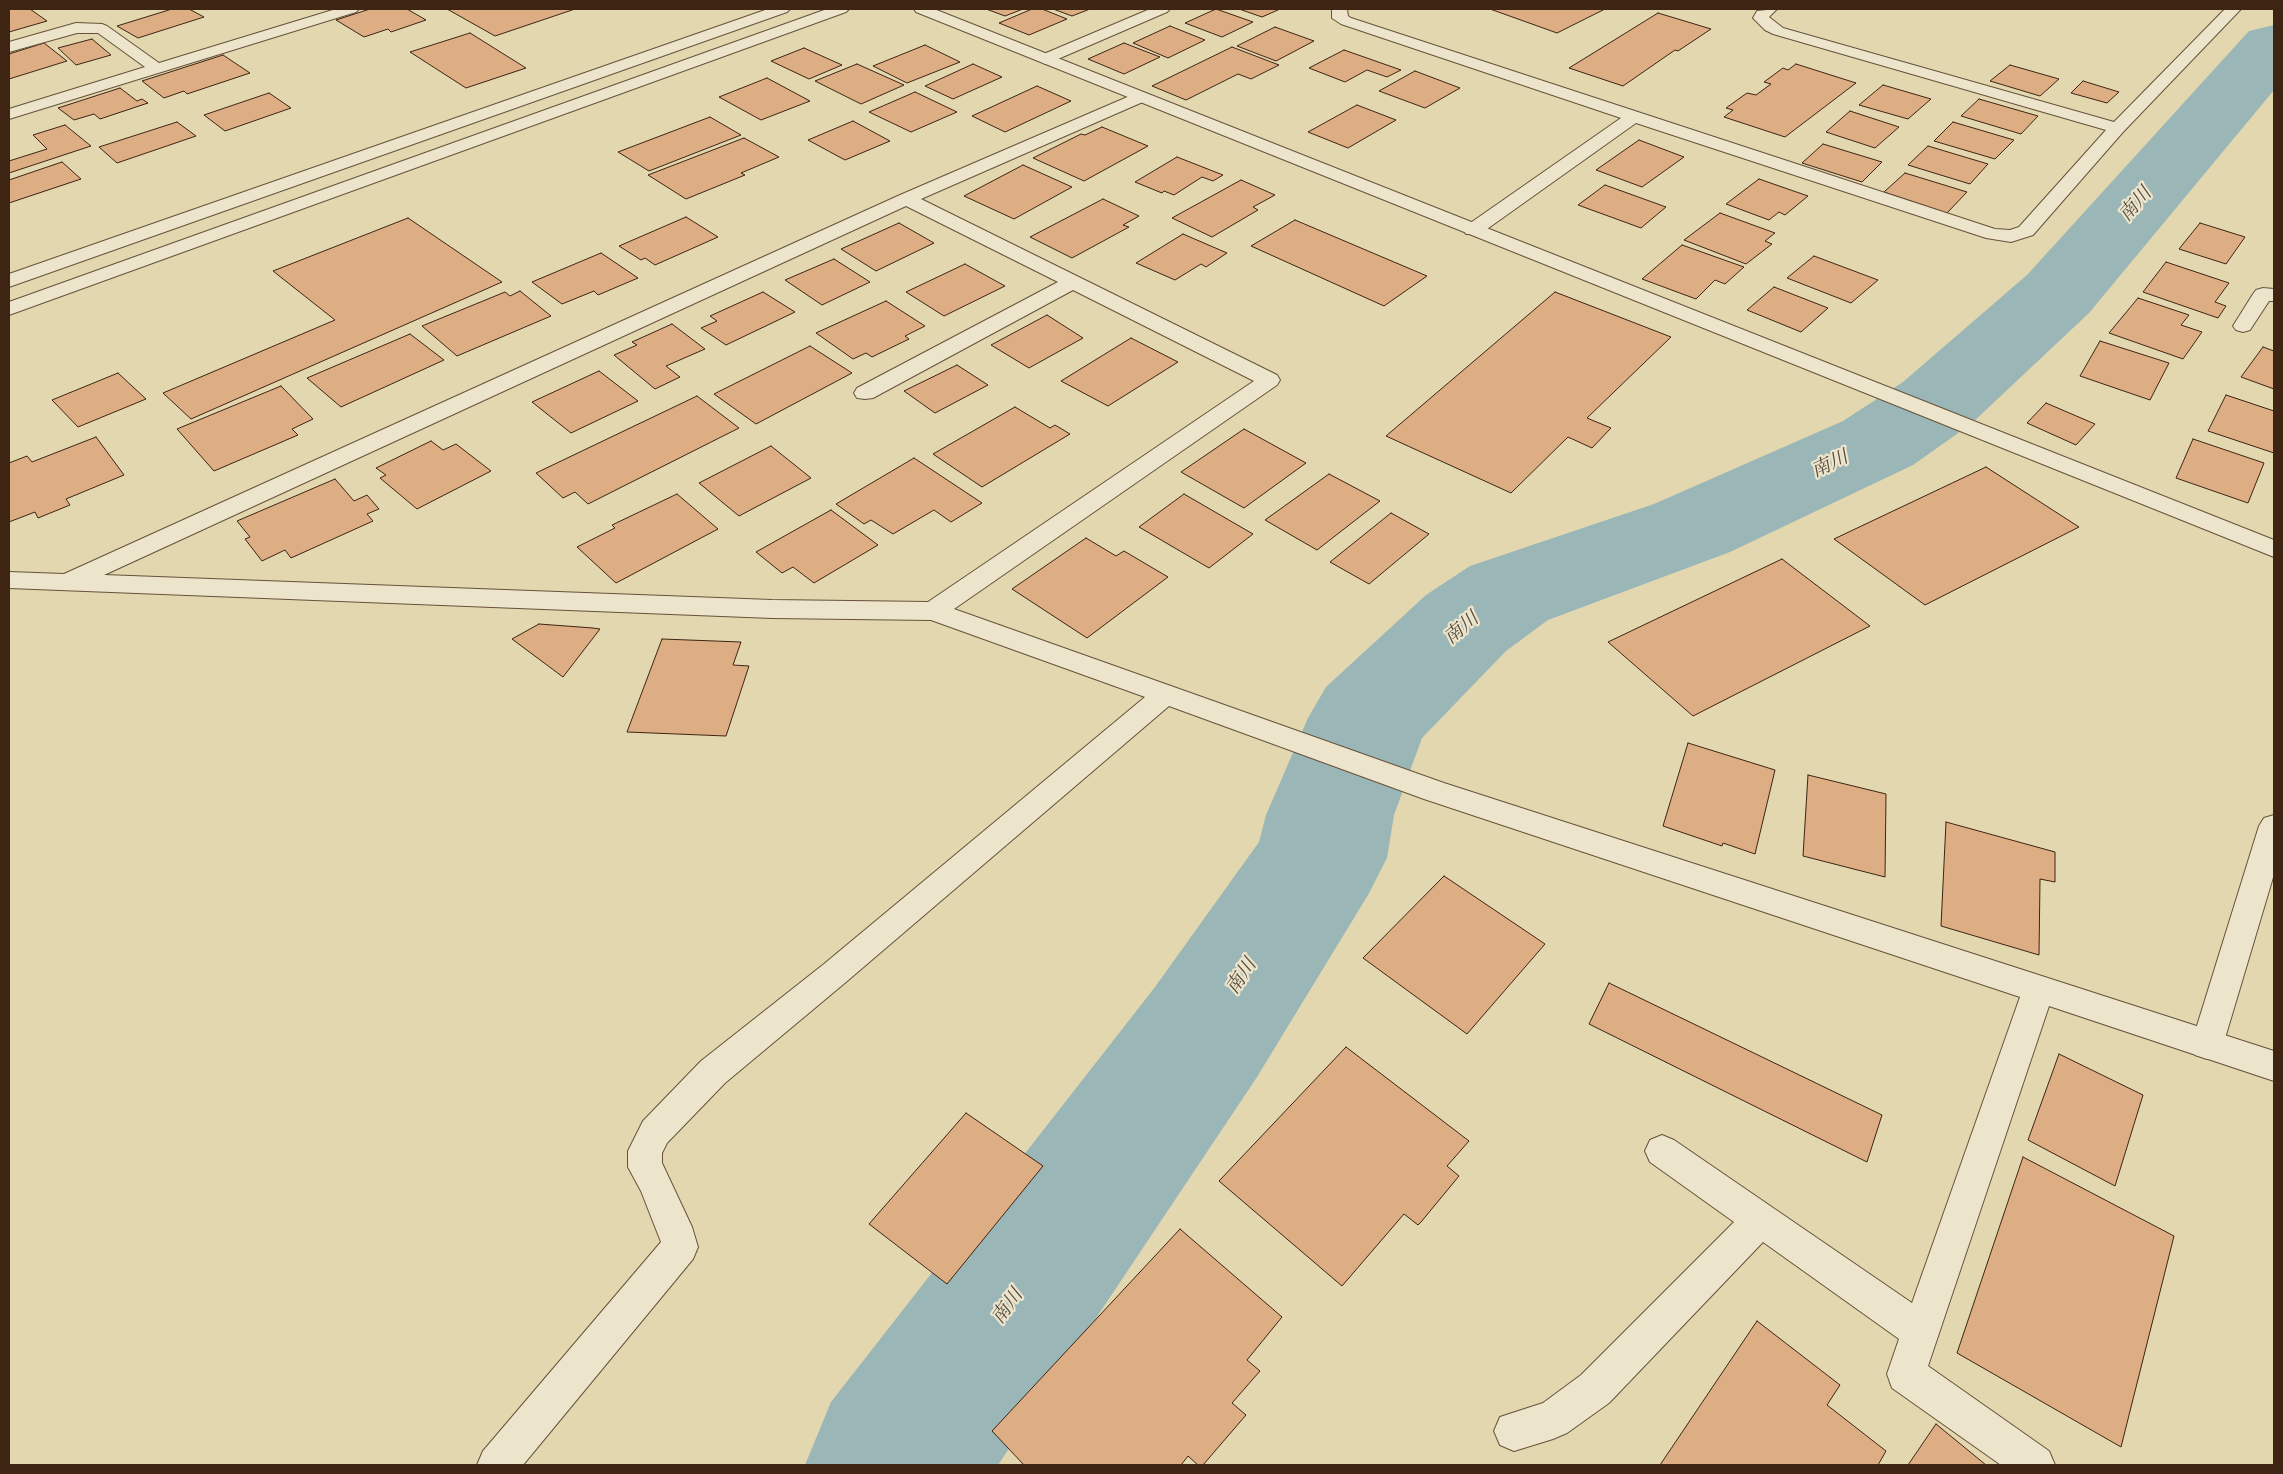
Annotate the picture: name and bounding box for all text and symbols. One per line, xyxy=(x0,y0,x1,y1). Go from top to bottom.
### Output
water label: 南川 xyxy=(2115,183,2157,227)
water label: 南川 xyxy=(1808,447,1852,483)
water label: 南川 xyxy=(1440,608,1484,650)
water label: 南川 xyxy=(1222,955,1262,999)
water label: 南川 xyxy=(988,1285,1028,1329)

